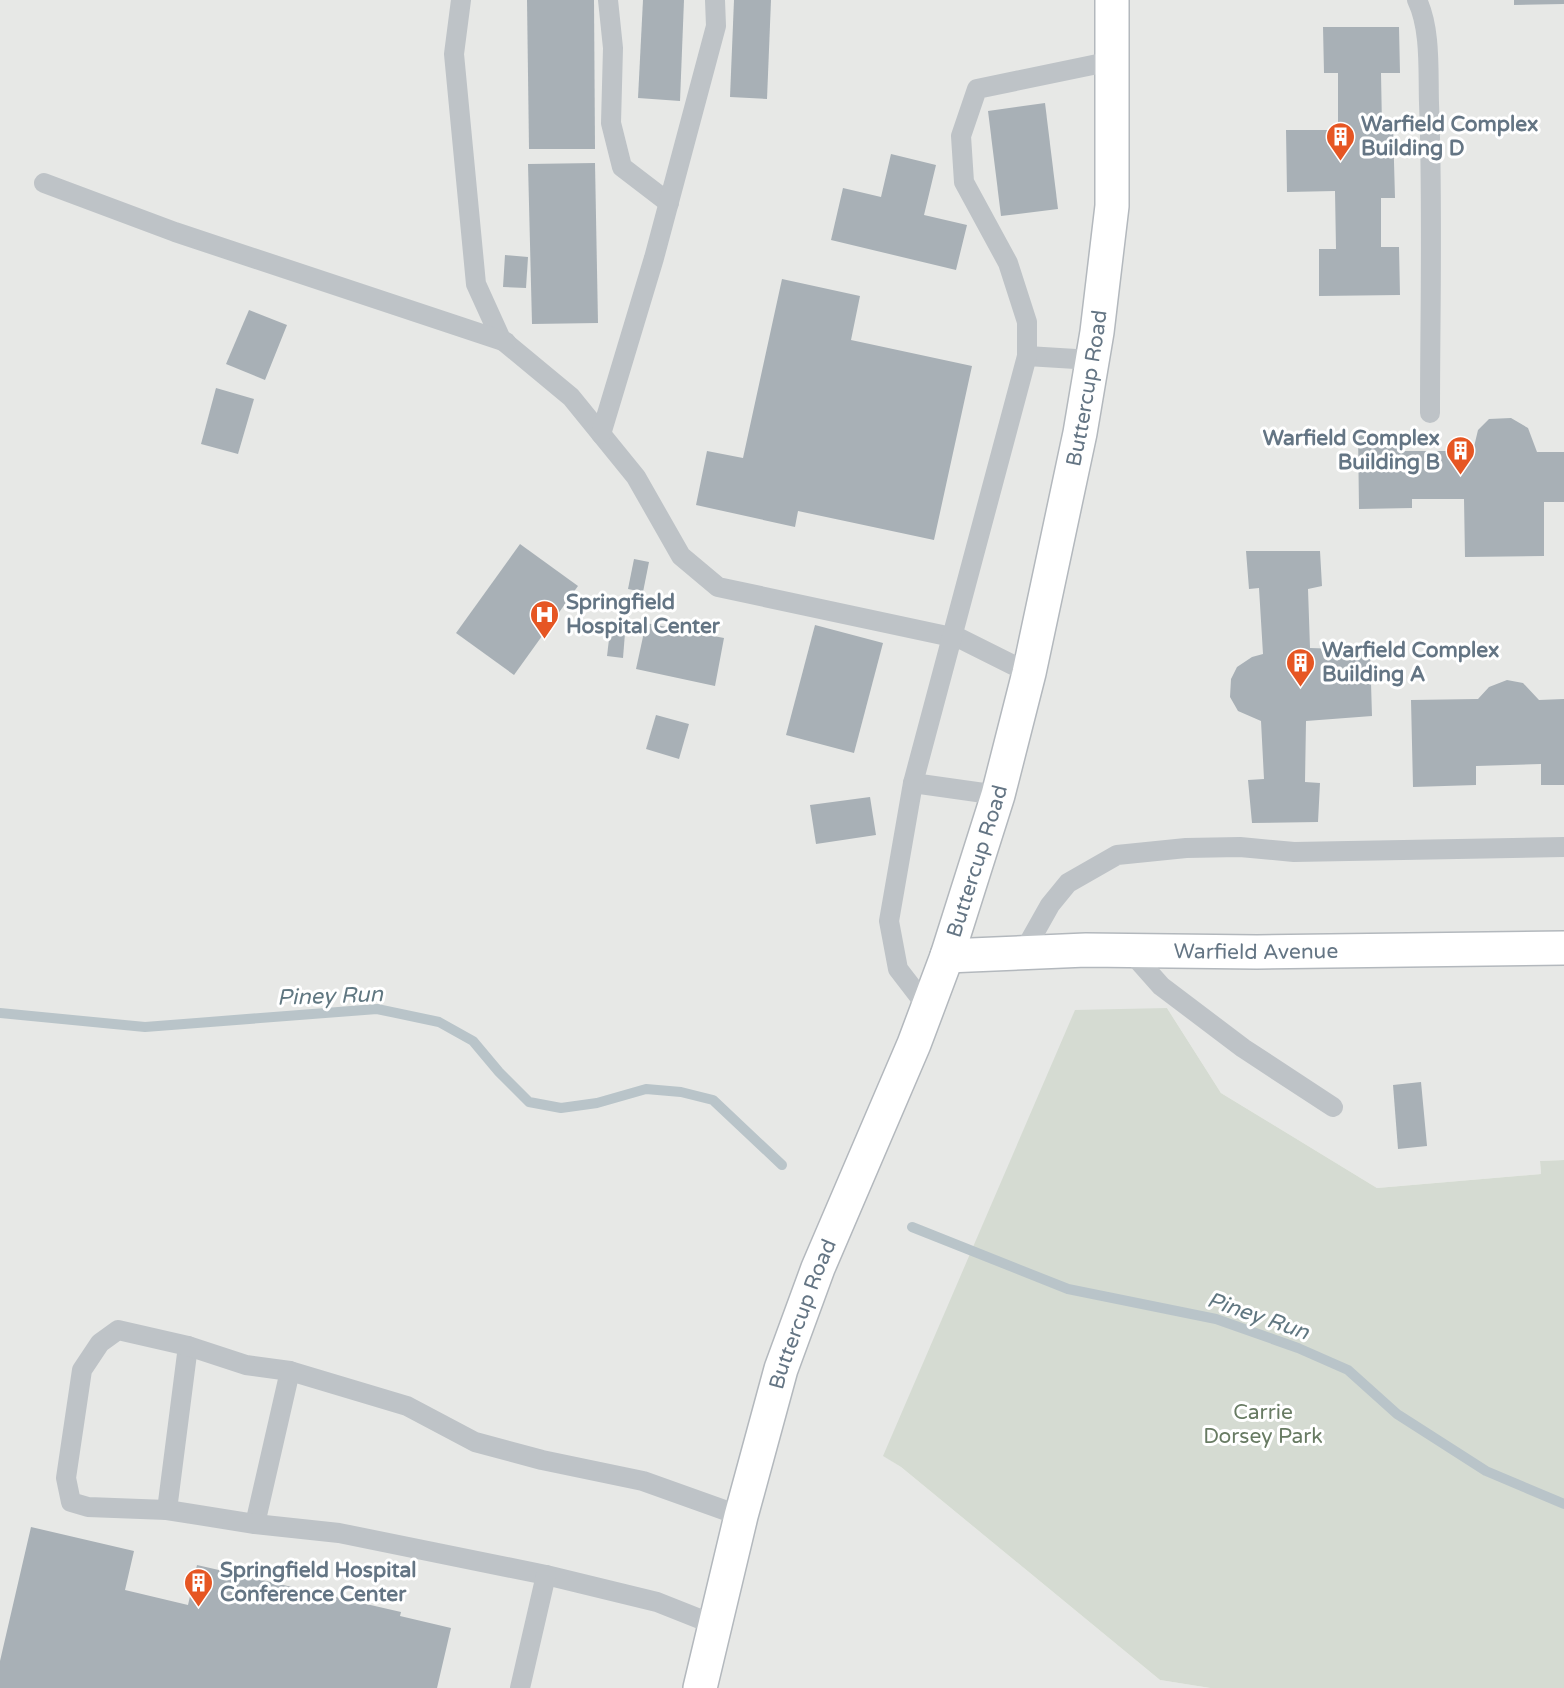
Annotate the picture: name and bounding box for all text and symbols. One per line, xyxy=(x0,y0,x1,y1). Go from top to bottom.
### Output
place label: Warfield Complex Building D xyxy=(1361,112,1538,161)
building icon: Warfield Complex Building D xyxy=(1324,120,1356,162)
street label: Buttercup Road xyxy=(1061,308,1112,469)
place label: Warfield Complex Building B xyxy=(1263,426,1440,475)
building icon: Warfield Complex Building B xyxy=(1445,434,1477,476)
place label: Springfield Hospital Center xyxy=(566,590,721,639)
hospital icon: Springfield Hospital Center xyxy=(529,598,561,640)
place label: Warfield Complex Building A xyxy=(1322,638,1499,687)
building icon: Warfield Complex Building A xyxy=(1285,646,1317,688)
street label: Buttercup Road xyxy=(941,782,1013,940)
street label: Warfield Avenue xyxy=(1173,938,1338,965)
water label: Piney Run xyxy=(277,981,384,1011)
street label: Buttercup Road xyxy=(764,1235,841,1392)
water label: Piney Run xyxy=(1204,1286,1313,1346)
park label: Carrie Dorsey Park xyxy=(1203,1400,1323,1449)
place label: Springfield Hospital Conference Center xyxy=(220,1558,416,1607)
building icon: Springfield Hospital Conference Center xyxy=(183,1566,215,1608)

